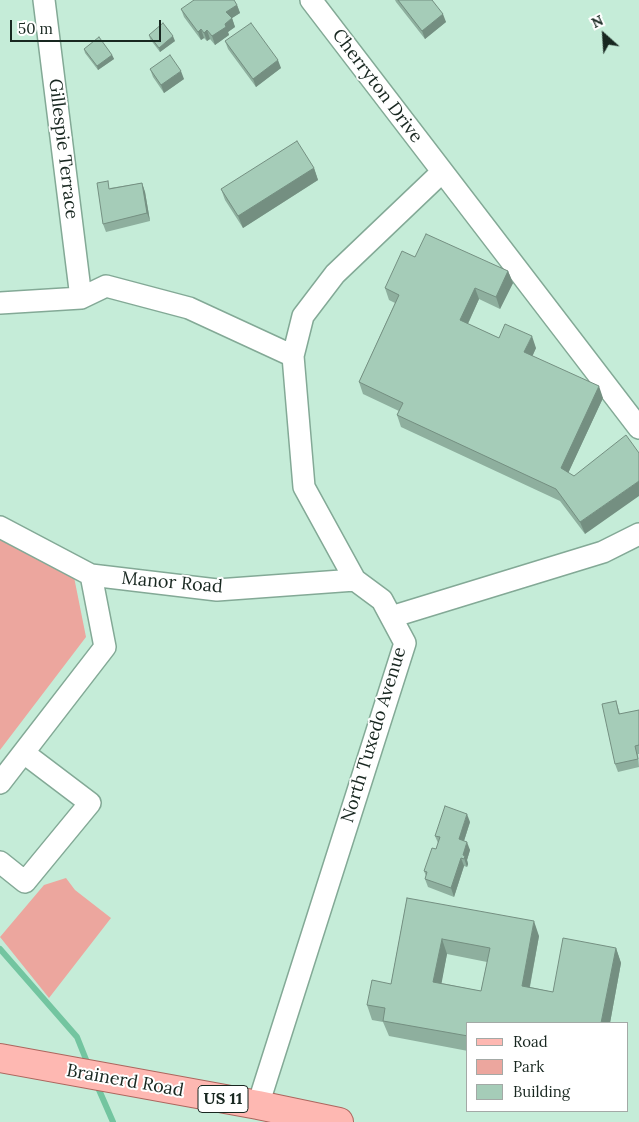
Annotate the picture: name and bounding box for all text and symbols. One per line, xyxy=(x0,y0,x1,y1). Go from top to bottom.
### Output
scale bar xyxy=(12,10,164,42)
north arrow xyxy=(579,10,629,60)
text: N xyxy=(589,11,606,32)
text: 50 m xyxy=(18,19,53,38)
street label: Cherryton Drive xyxy=(327,25,427,147)
street label: Gillespie Terrace xyxy=(44,78,82,220)
street label: Manor Road xyxy=(120,568,224,598)
street label: North Tuxedo Avenue xyxy=(337,644,411,826)
legend xyxy=(466,1022,629,1112)
text: Road xyxy=(513,1032,548,1051)
text: Park xyxy=(513,1057,544,1076)
street label: Brainerd Road xyxy=(65,1060,185,1102)
text: Building xyxy=(513,1082,570,1101)
road number: US 11 xyxy=(198,1086,248,1112)

